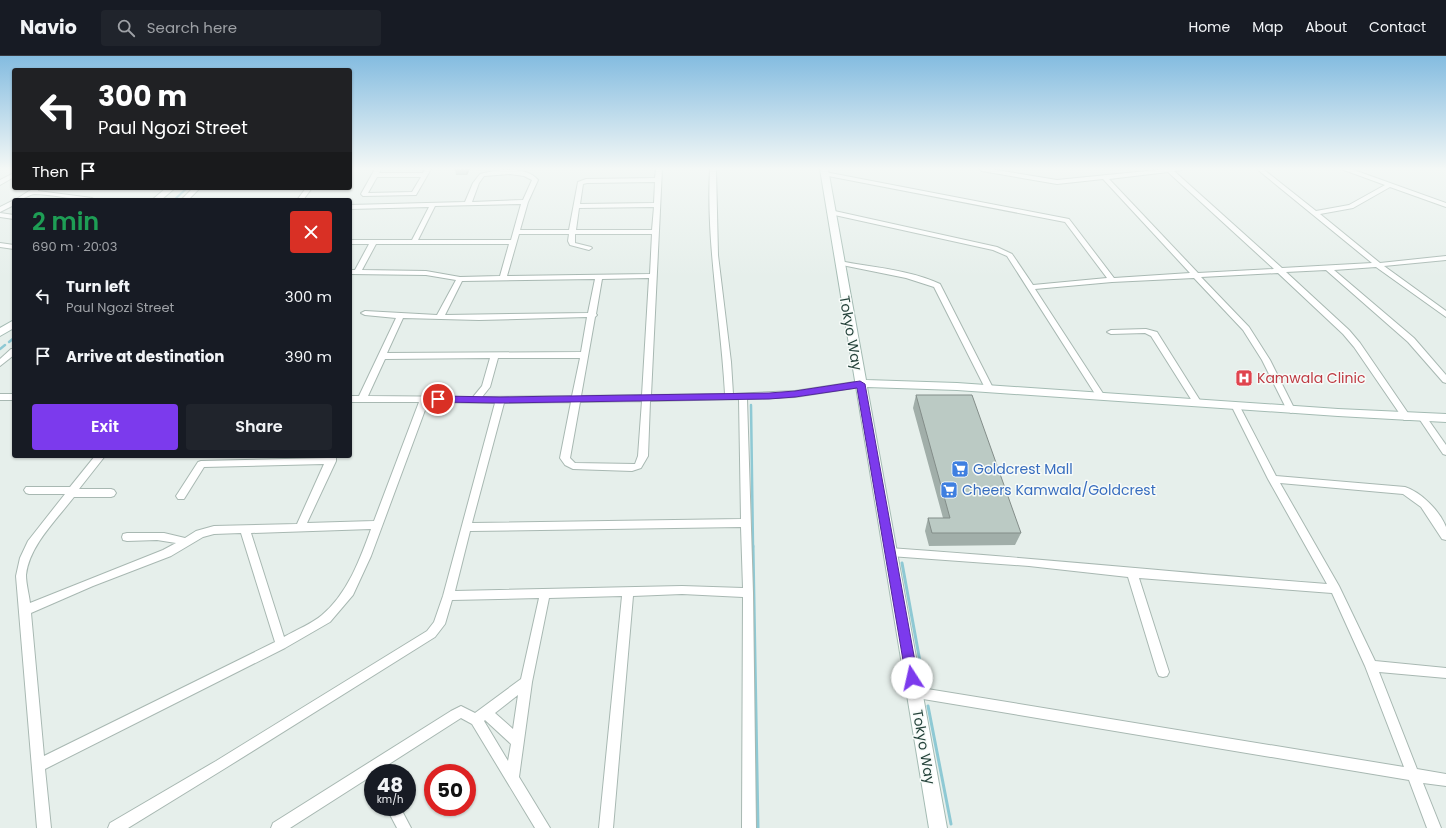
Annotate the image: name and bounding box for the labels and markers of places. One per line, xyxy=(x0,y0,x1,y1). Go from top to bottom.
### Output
hospital icon: Kamwala Clinic xyxy=(1234,368,1254,388)
place label: Kamwala Clinic xyxy=(1257,368,1365,388)
pin xyxy=(421,382,455,416)
supermarket icon: Goldcrest Mall xyxy=(950,459,970,479)
place label: Goldcrest Mall xyxy=(973,459,1073,479)
supermarket icon: Cheers Kamwala/Goldcrest xyxy=(939,480,959,500)
place label: Cheers Kamwala/Goldcrest xyxy=(962,480,1156,500)

